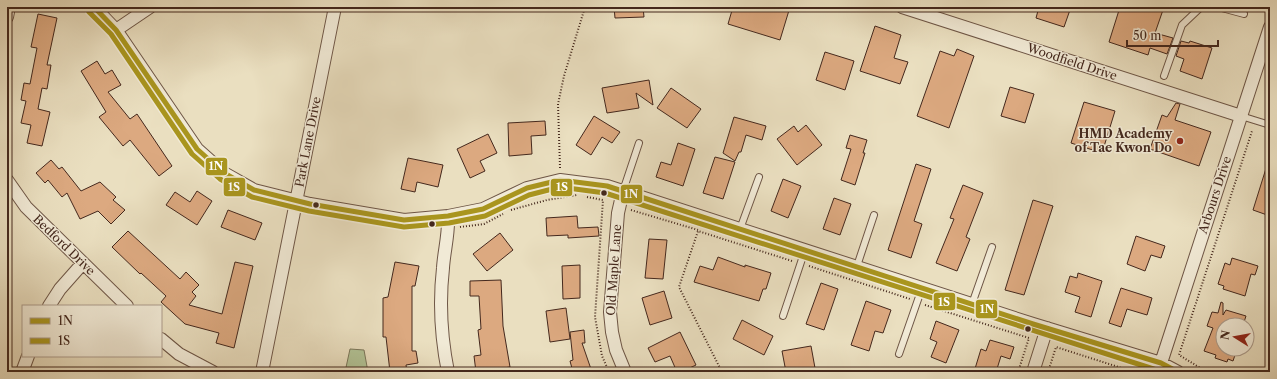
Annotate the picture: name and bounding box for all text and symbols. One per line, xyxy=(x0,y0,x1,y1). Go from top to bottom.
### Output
scale bar xyxy=(1127,22,1218,48)
text: 50 m xyxy=(1133,28,1162,43)
street label: Woodfield Drive xyxy=(1024,40,1119,83)
street label: Park Lane Drive xyxy=(291,95,324,188)
place label: HMD Academy of Tae Kwon Do xyxy=(1075,126,1173,155)
marker: HMD Academy of Tae Kwon Do xyxy=(1175,136,1185,146)
street label: Arbours Drive xyxy=(1195,154,1234,236)
line badge: 1N xyxy=(205,157,228,176)
text: 1N xyxy=(209,159,224,173)
line badge: 1S xyxy=(223,177,246,197)
line badge: 1S xyxy=(550,178,573,197)
text: 1S xyxy=(228,180,240,194)
text: 1S xyxy=(556,180,568,194)
line badge: 1N xyxy=(620,184,643,204)
text: 1N xyxy=(624,187,639,201)
unlabelled marker xyxy=(599,188,609,198)
unlabelled marker xyxy=(311,200,321,210)
street label: Bedford Drive xyxy=(30,211,99,278)
unlabelled marker xyxy=(427,219,437,229)
street label: Old Maple Lane xyxy=(603,223,624,316)
line badge: 1S xyxy=(933,292,956,311)
text: 1S xyxy=(938,295,950,309)
line badge: 1N xyxy=(975,299,998,319)
text: 1N xyxy=(980,302,995,316)
legend xyxy=(22,305,162,357)
text: 1N xyxy=(58,313,73,328)
north arrow xyxy=(1215,317,1255,357)
unlabelled marker xyxy=(1023,324,1033,334)
text: N xyxy=(1217,329,1233,341)
text: 1S xyxy=(58,333,70,348)

